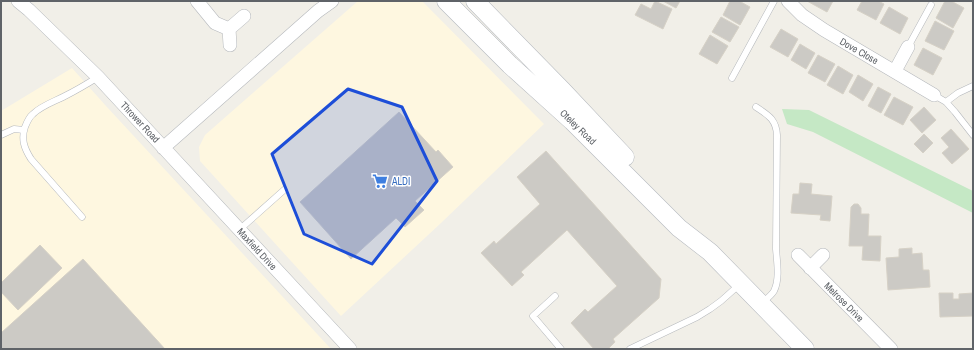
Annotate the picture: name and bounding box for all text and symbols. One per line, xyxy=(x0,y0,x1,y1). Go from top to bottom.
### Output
street label: Dove Close xyxy=(837,35,881,67)
street label: Thrower Road xyxy=(118,99,162,145)
street label: Oteley Road xyxy=(557,106,599,148)
supermarket icon: ALDI xyxy=(371,172,389,190)
place label: ALDI xyxy=(391,175,410,188)
street label: Maxfield Drive xyxy=(234,225,280,273)
street label: Melrose Drive xyxy=(821,279,867,325)

